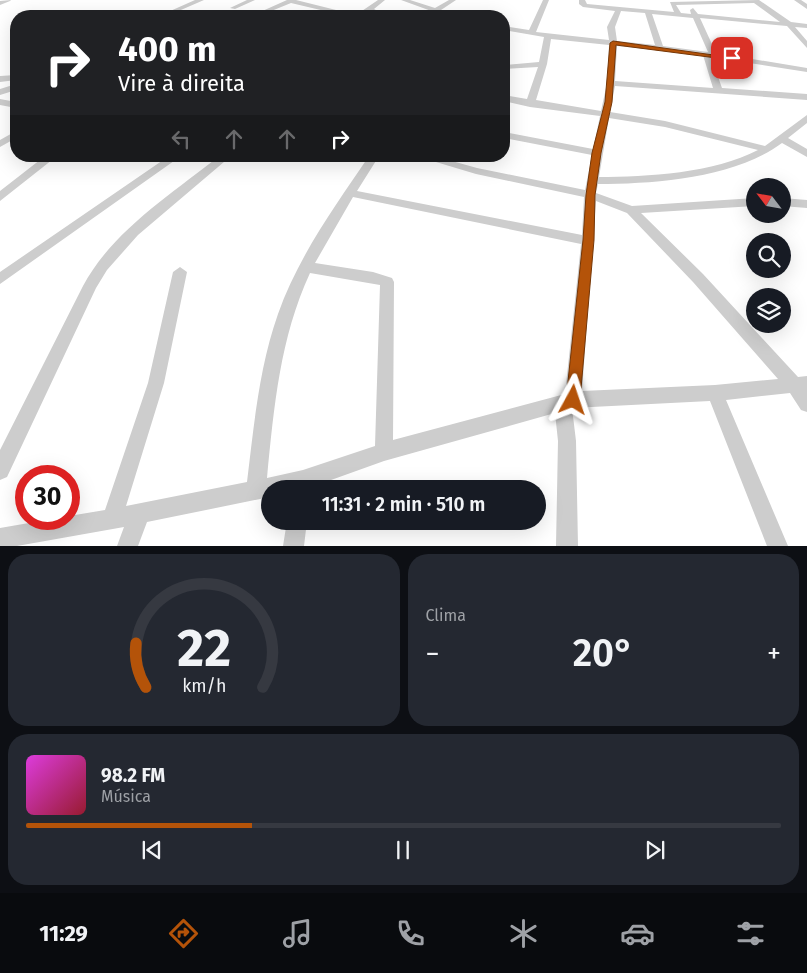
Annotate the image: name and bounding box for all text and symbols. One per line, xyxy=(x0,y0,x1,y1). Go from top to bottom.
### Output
text: 400 m xyxy=(118,28,217,70)
icon: right xyxy=(35,30,100,95)
pin xyxy=(711,37,753,79)
icon: arrive xyxy=(718,44,746,72)
text: Vire à direita xyxy=(118,70,245,97)
icon: left xyxy=(167,125,195,153)
icon: ahead xyxy=(220,125,248,153)
icon: ahead xyxy=(273,125,301,153)
icon: right xyxy=(326,125,354,153)
north arrow xyxy=(746,178,791,222)
map controls xyxy=(746,178,791,333)
button: search xyxy=(746,233,791,278)
button: layers xyxy=(746,288,791,333)
position arrow xyxy=(546,373,598,425)
speed limit sign: 30 xyxy=(15,465,80,530)
text: 11:31 · 2 min · 510 m xyxy=(322,493,485,516)
text: Clima xyxy=(426,606,466,625)
text: 22 xyxy=(177,617,231,680)
text: 20° xyxy=(573,630,634,676)
text: − xyxy=(426,637,440,670)
text: + xyxy=(767,637,781,670)
text: km/h xyxy=(182,675,226,697)
text: 98.2 FM xyxy=(101,764,165,787)
text: Música xyxy=(101,787,151,806)
icon: previous xyxy=(138,836,166,864)
icon: pause xyxy=(389,836,417,864)
icon: next xyxy=(641,836,669,864)
icon: directions xyxy=(166,916,201,951)
icon: music xyxy=(280,916,315,951)
icon: phone xyxy=(393,916,428,951)
icon: climate xyxy=(506,916,541,951)
icon: car xyxy=(620,916,655,951)
icon: filters xyxy=(733,916,768,951)
text: 11:29 xyxy=(39,920,88,947)

